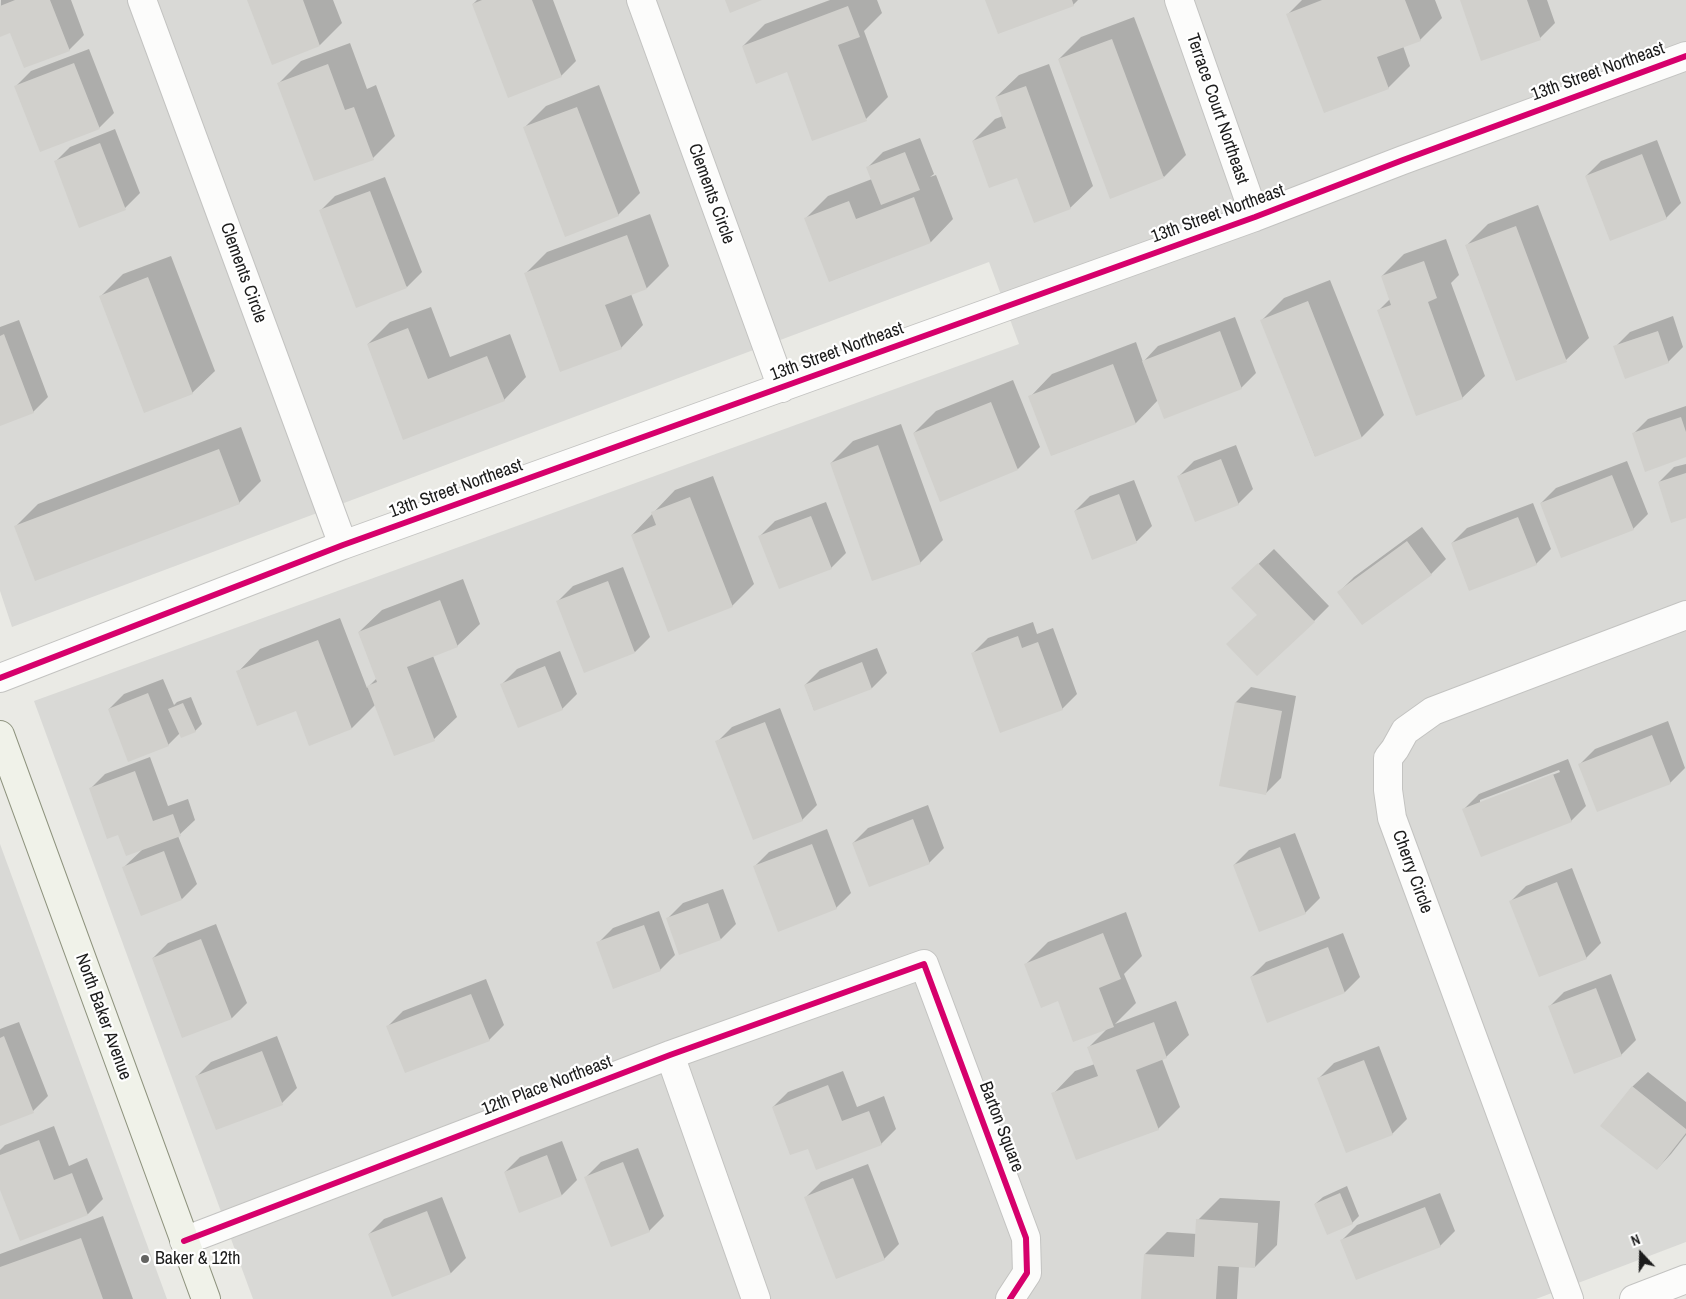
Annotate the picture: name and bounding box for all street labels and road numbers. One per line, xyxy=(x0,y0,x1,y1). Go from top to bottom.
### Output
street label: Terrace Court Northeast xyxy=(1181,31,1253,187)
street label: 13th Street Northeast xyxy=(1528,38,1668,106)
street label: Clements Circle xyxy=(683,141,739,247)
street label: 13th Street Northeast xyxy=(1148,180,1288,248)
street label: Clements Circle xyxy=(215,220,271,326)
street label: 13th Street Northeast xyxy=(767,318,907,386)
street label: 13th Street Northeast xyxy=(386,455,526,523)
street label: Cherry Circle xyxy=(1387,827,1437,917)
street label: North Baker Avenue xyxy=(70,951,136,1083)
street label: 12th Place Northeast xyxy=(479,1051,615,1121)
street label: Barton Square xyxy=(974,1079,1028,1175)

